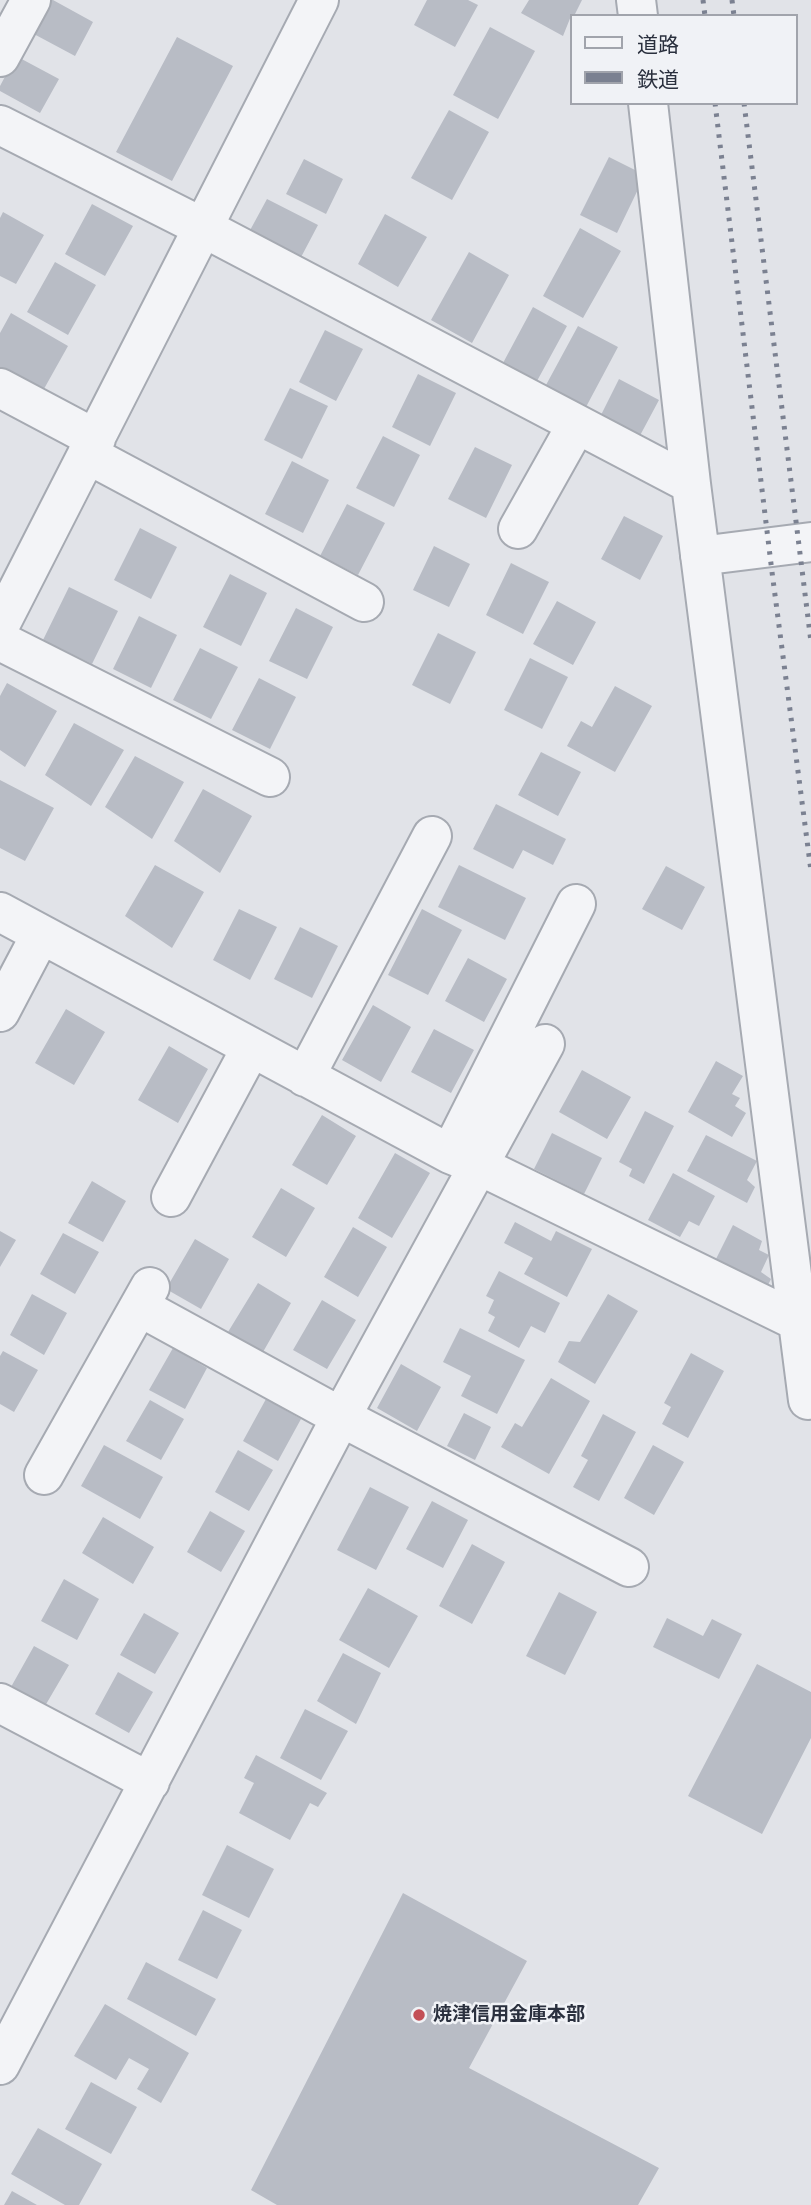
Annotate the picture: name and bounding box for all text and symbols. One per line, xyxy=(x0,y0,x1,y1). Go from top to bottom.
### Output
legend xyxy=(570,14,797,105)
text: 道路 xyxy=(637,32,679,58)
text: 鉄道 xyxy=(637,67,679,93)
place label: 焼津信用金庫本部 xyxy=(433,2004,585,2026)
marker: 焼津信用金庫本部 xyxy=(411,2007,427,2023)

